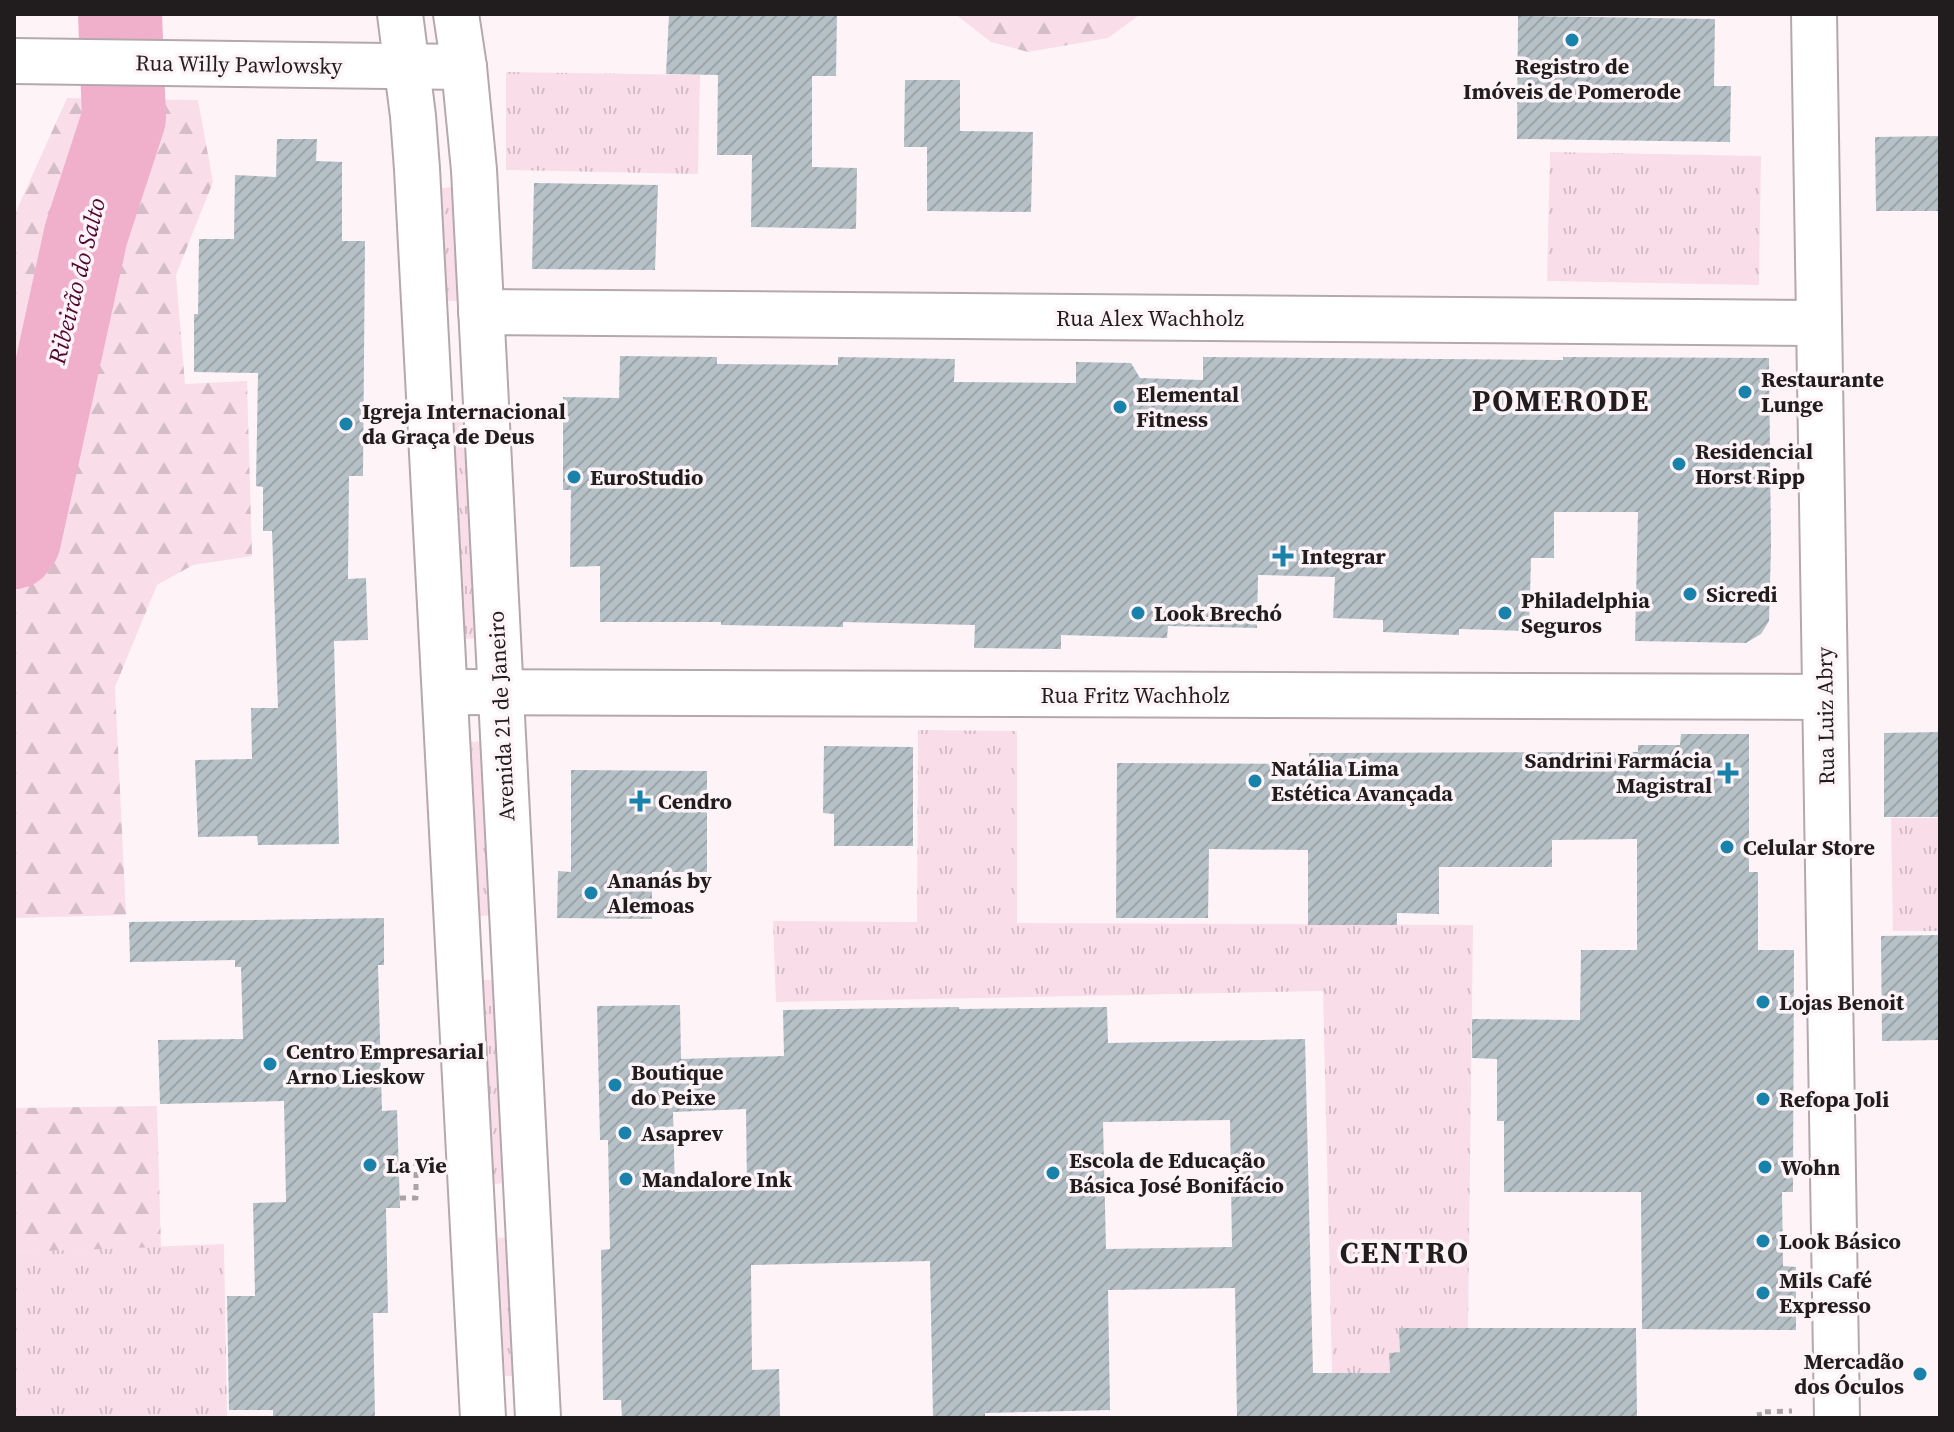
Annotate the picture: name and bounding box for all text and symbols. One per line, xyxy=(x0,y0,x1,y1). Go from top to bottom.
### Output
marker: Registro de Imóveis de Pomerode xyxy=(1563,31,1581,49)
street label: Rua Willy Pawlowsky xyxy=(135,47,344,81)
place label: Registro de Imóveis de Pomerode xyxy=(1463,51,1681,106)
water label: Ribeirão do Salto xyxy=(40,194,113,369)
street label: Rua Alex Wachholz xyxy=(1056,303,1244,333)
place label: Restaurante Lunge xyxy=(1761,364,1884,419)
place label: Elemental Fitness xyxy=(1136,379,1239,434)
district label: POMERODE xyxy=(1472,380,1650,421)
marker: Restaurante Lunge xyxy=(1736,383,1754,401)
place label: Igreja Internacional da Graça de Deus xyxy=(362,396,566,451)
marker: Elemental Fitness xyxy=(1111,398,1129,416)
marker: Igreja Internacional da Graça de Deus xyxy=(337,415,355,433)
place label: Residencial Horst Ripp xyxy=(1695,436,1813,491)
marker: Residencial Horst Ripp xyxy=(1670,455,1688,473)
place label: EuroStudio xyxy=(590,462,703,492)
marker: EuroStudio xyxy=(565,468,583,486)
place label: Integrar xyxy=(1301,541,1387,571)
marker: Integrar xyxy=(1272,545,1294,567)
place label: Sicredi xyxy=(1706,579,1778,609)
place label: Philadelphia Seguros xyxy=(1521,585,1650,640)
marker: Sicredi xyxy=(1681,585,1699,603)
place label: Look Brechó xyxy=(1154,598,1282,628)
marker: Look Brechó xyxy=(1129,604,1147,622)
marker: Philadelphia Seguros xyxy=(1496,604,1514,622)
street label: Avenida 21 de Janeiro xyxy=(481,610,521,822)
street label: Rua Luiz Abry xyxy=(1809,646,1841,785)
street label: Rua Fritz Wachholz xyxy=(1040,680,1230,710)
place label: Sandrini Farmácia Magistral xyxy=(1525,745,1712,800)
place label: Natália Lima Estética Avançada xyxy=(1271,753,1453,808)
marker: Sandrini Farmácia Magistral xyxy=(1719,764,1737,782)
marker: Natália Lima Estética Avançada xyxy=(1246,772,1264,790)
place label: Cendro xyxy=(658,786,732,816)
marker: Cendro xyxy=(629,790,651,812)
place label: Celular Store xyxy=(1743,832,1875,862)
marker: Celular Store xyxy=(1718,838,1736,856)
place label: Ananás by Alemoas xyxy=(607,865,712,920)
marker: Ananás by Alemoas xyxy=(582,884,600,902)
place label: Lojas Benoit xyxy=(1779,987,1905,1017)
marker: Lojas Benoit xyxy=(1754,993,1772,1011)
place label: Centro Empresarial Arno Lieskow xyxy=(286,1036,484,1091)
marker: Centro Empresarial Arno Lieskow xyxy=(261,1055,279,1073)
place label: Boutique do Peixe xyxy=(631,1057,724,1112)
marker: Boutique do Peixe xyxy=(606,1076,624,1094)
place label: Refopa Joli xyxy=(1779,1084,1889,1114)
marker: Refopa Joli xyxy=(1754,1090,1772,1108)
place label: Asaprev xyxy=(641,1118,724,1148)
marker: Asaprev xyxy=(616,1124,634,1142)
place label: Escola de Educação Básica José Bonifácio xyxy=(1069,1145,1284,1200)
place label: La Vie xyxy=(386,1150,447,1180)
place label: Wohn xyxy=(1781,1152,1841,1182)
marker: La Vie xyxy=(361,1156,379,1174)
marker: Wohn xyxy=(1756,1158,1774,1176)
place label: Mandalore Ink xyxy=(642,1164,793,1194)
marker: Escola de Educação Básica José Bonifácio xyxy=(1044,1164,1062,1182)
marker: Mandalore Ink xyxy=(617,1170,635,1188)
place label: Look Básico xyxy=(1779,1226,1901,1256)
district label: CENTRO xyxy=(1340,1232,1470,1273)
marker: Look Básico xyxy=(1754,1232,1772,1250)
place label: Mils Café Expresso xyxy=(1779,1265,1872,1320)
marker: Mils Café Expresso xyxy=(1754,1284,1772,1302)
place label: Mercadão dos Óculos xyxy=(1794,1346,1904,1401)
marker: Mercadão dos Óculos xyxy=(1911,1365,1929,1383)

